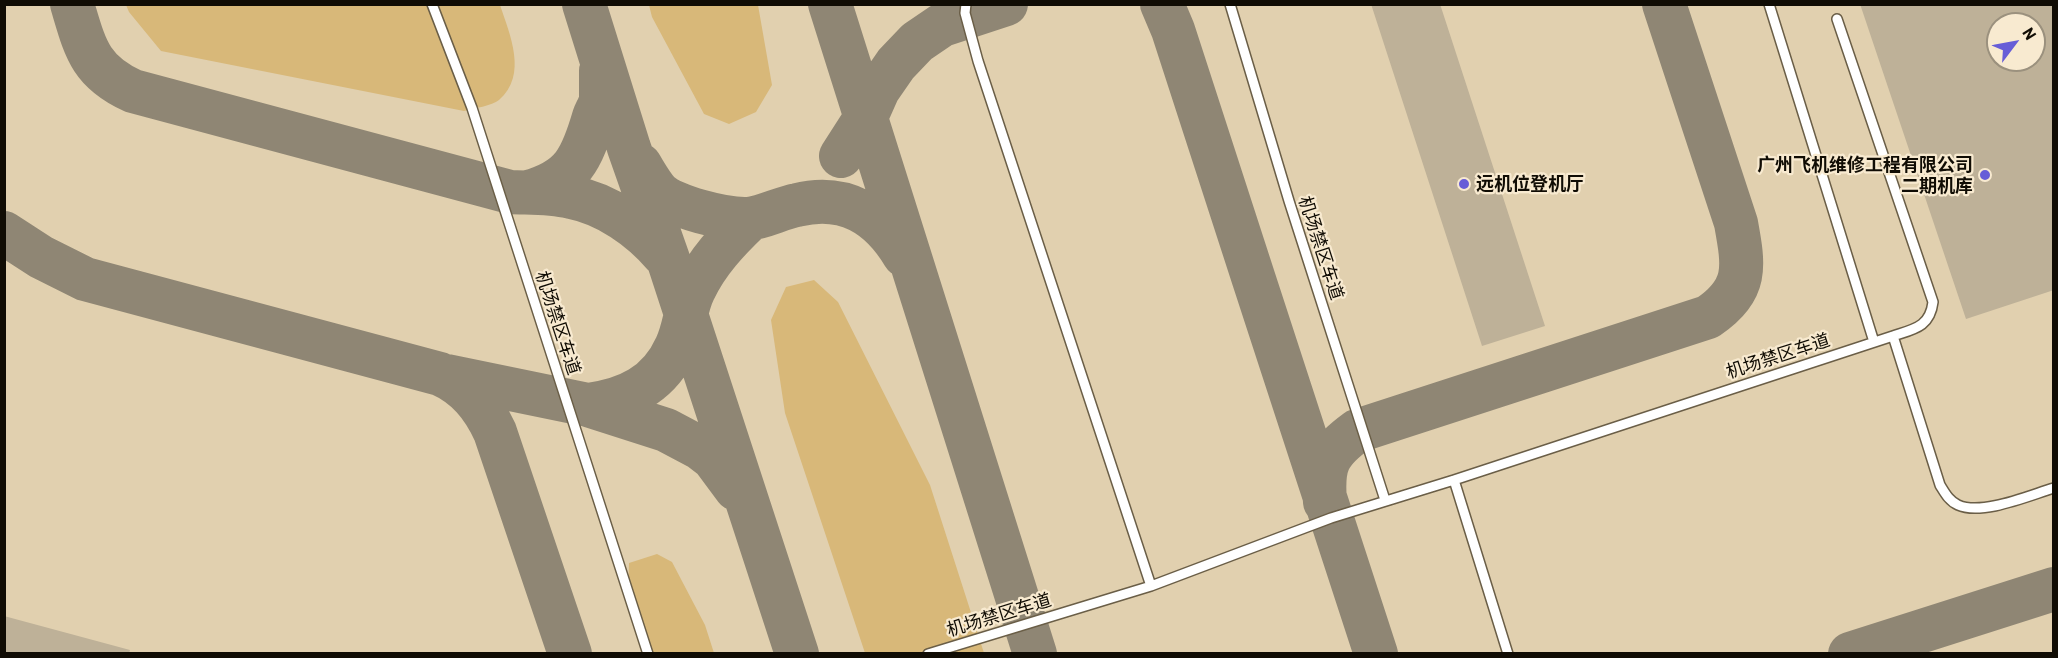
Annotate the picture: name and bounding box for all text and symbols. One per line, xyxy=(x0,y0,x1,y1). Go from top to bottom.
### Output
north arrow xyxy=(1986,12,2046,72)
text: N xyxy=(2019,24,2041,43)
place label: 广州飞机维修工程有限公司 二期机库 xyxy=(1757,154,1973,196)
marker: 广州飞机维修工程有限公司 二期机库 xyxy=(1978,168,1992,182)
place label: 远机位登机厅 xyxy=(1476,173,1584,195)
marker: 远机位登机厅 xyxy=(1457,177,1471,191)
street label: 机场禁区车道 xyxy=(1294,193,1348,303)
street label: 机场禁区车道 xyxy=(531,268,585,378)
street label: 机场禁区车道 xyxy=(1723,329,1833,383)
street label: 机场禁区车道 xyxy=(944,589,1054,641)

